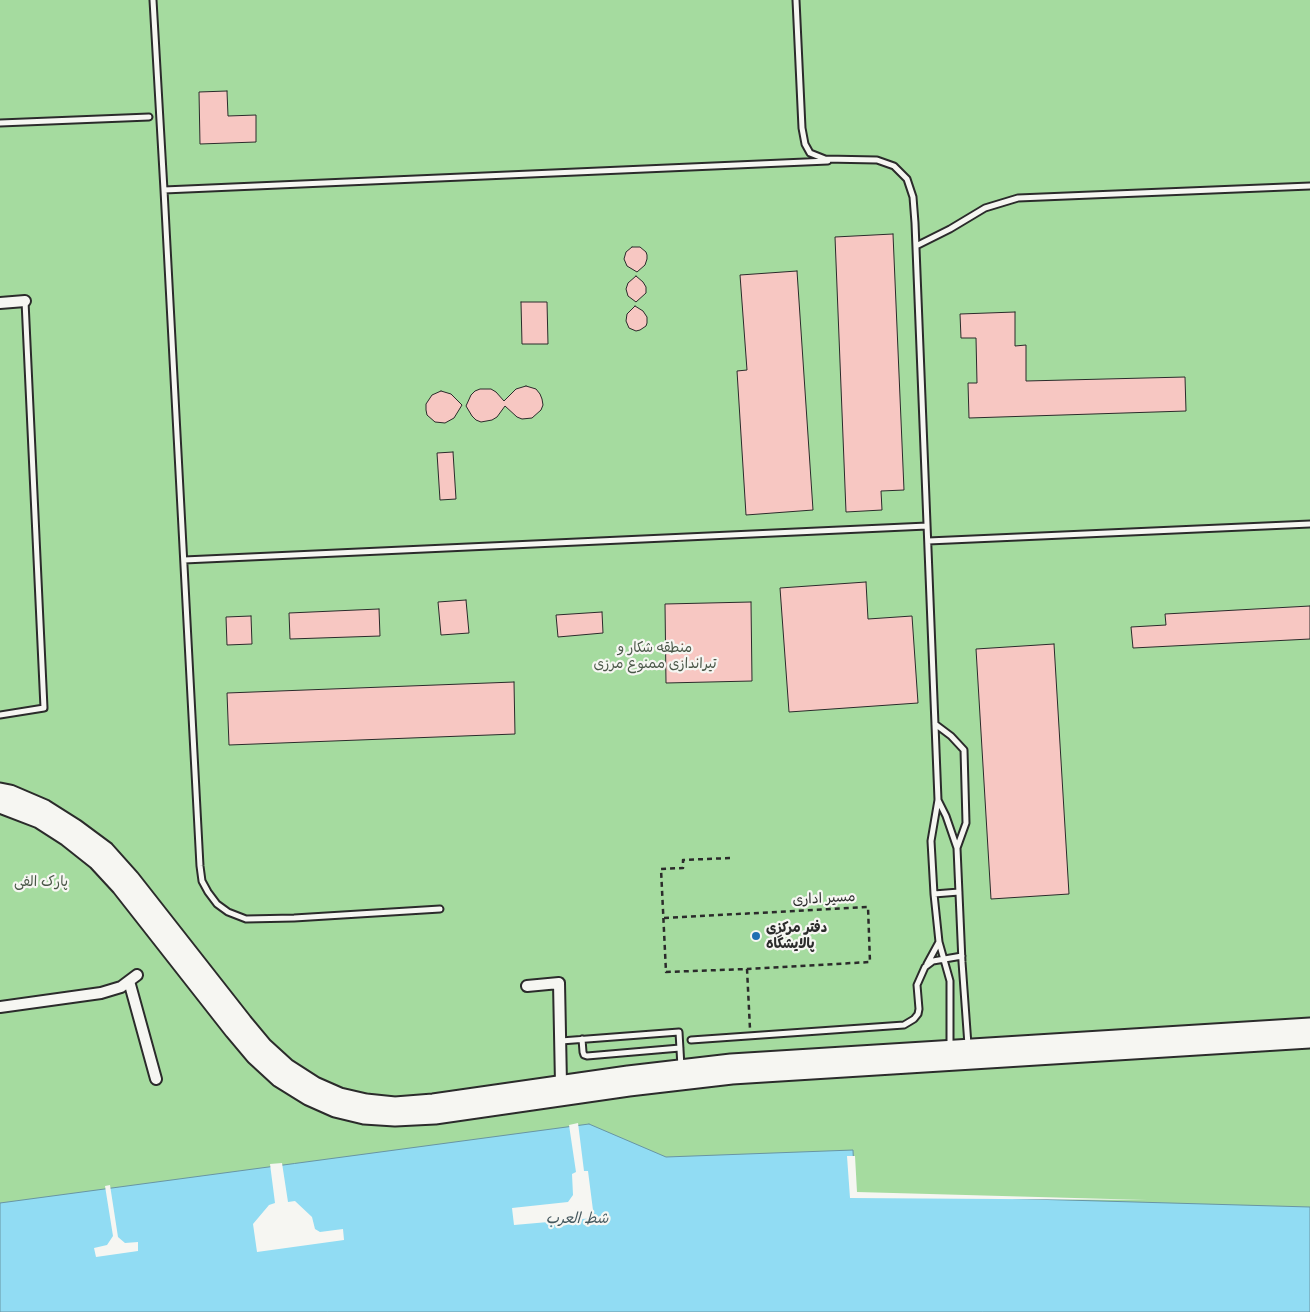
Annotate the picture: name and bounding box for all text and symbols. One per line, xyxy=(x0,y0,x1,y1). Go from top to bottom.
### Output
park label: منطقه شکار و تیراندازی ممنوع مرزی xyxy=(593,640,717,672)
park label: پارک الفی xyxy=(14,874,68,890)
street label: مسیر اداری xyxy=(792,889,856,909)
place label: دفتر مرکزی پالایشگاه xyxy=(766,920,827,952)
marker: دفتر مرکزی پالایشگاه xyxy=(750,930,762,942)
water label: شط العرب xyxy=(546,1210,608,1228)

